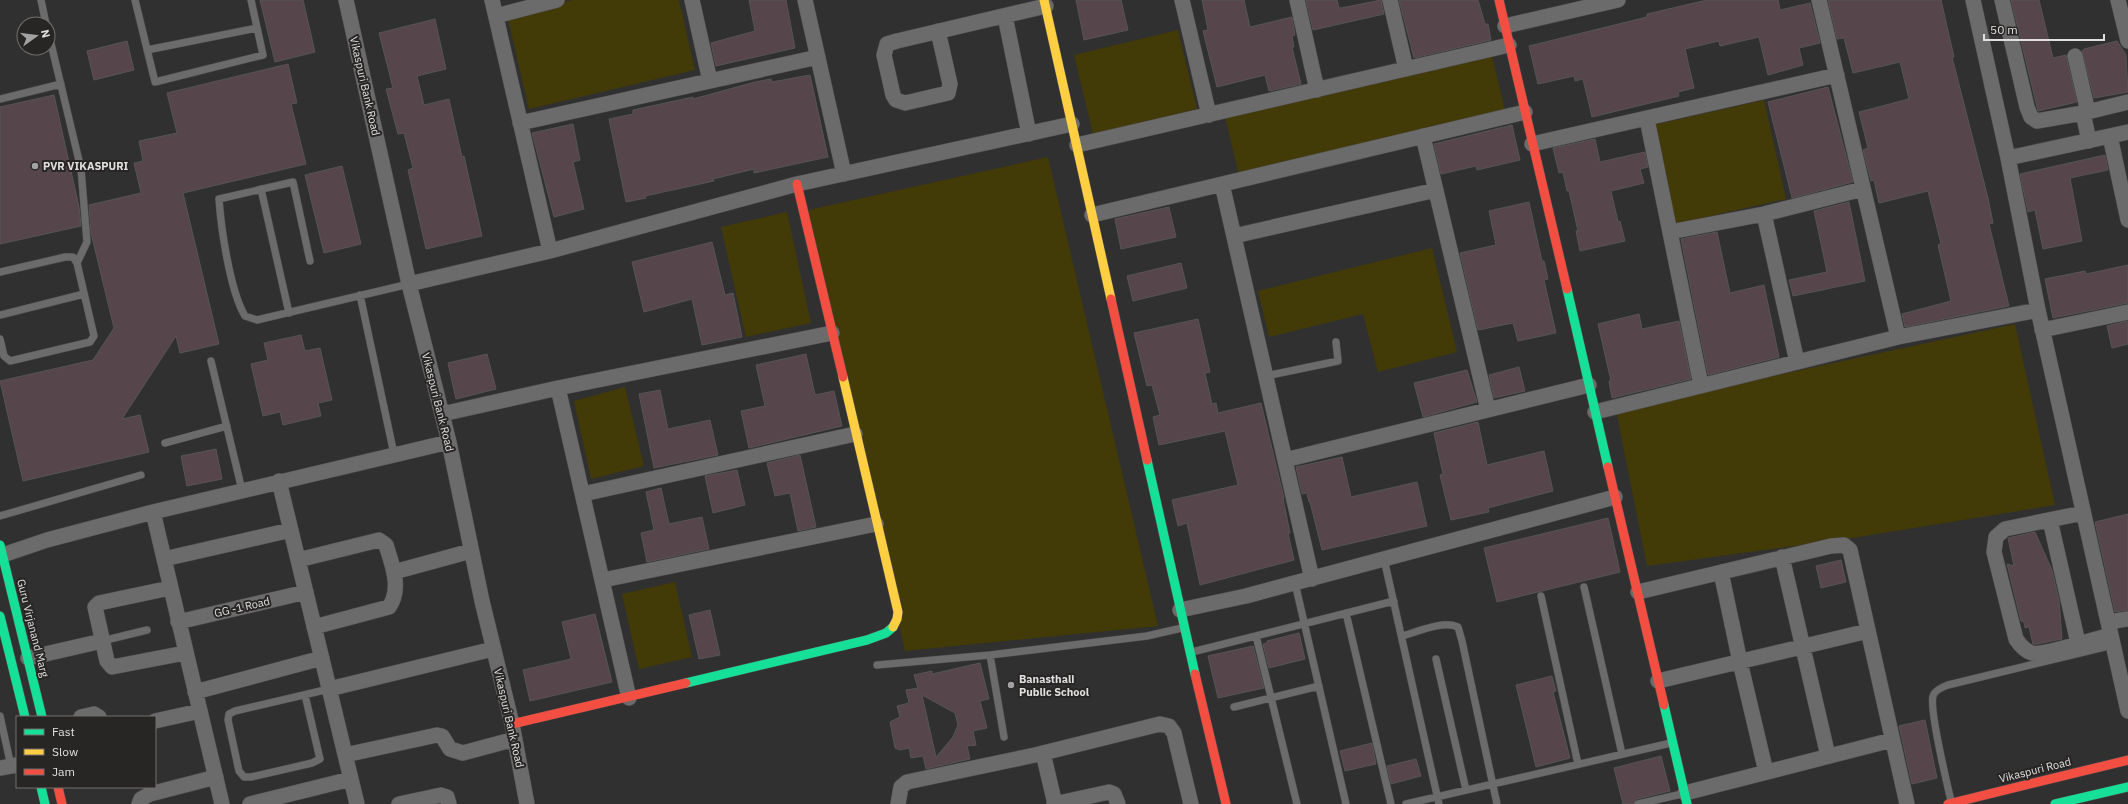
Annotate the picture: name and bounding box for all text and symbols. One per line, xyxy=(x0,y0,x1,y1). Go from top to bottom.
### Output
north arrow xyxy=(16,16,56,56)
scale bar xyxy=(1984,16,2104,42)
text: 50 m xyxy=(1990,22,2018,37)
text: N xyxy=(38,28,53,39)
street label: Vikaspuri Bank Road xyxy=(347,35,383,137)
place label: PVR VIKASPURI xyxy=(43,159,129,173)
marker: PVR VIKASPURI xyxy=(30,161,40,171)
street label: Vikaspuri Bank Road xyxy=(419,351,457,453)
street label: Guru Virjanand Marg xyxy=(14,577,52,679)
street label: GG -1 Road xyxy=(213,594,271,620)
street label: Vikaspuri Bank Road xyxy=(491,667,527,769)
place label: Banasthali Public School xyxy=(1019,672,1090,699)
marker: Banasthali Public School xyxy=(1006,680,1016,690)
legend xyxy=(16,716,156,788)
text: Fast xyxy=(52,724,75,739)
text: Slow xyxy=(52,744,78,759)
street label: Vikaspuri Road xyxy=(1998,754,2072,786)
text: Jam xyxy=(52,764,75,779)

